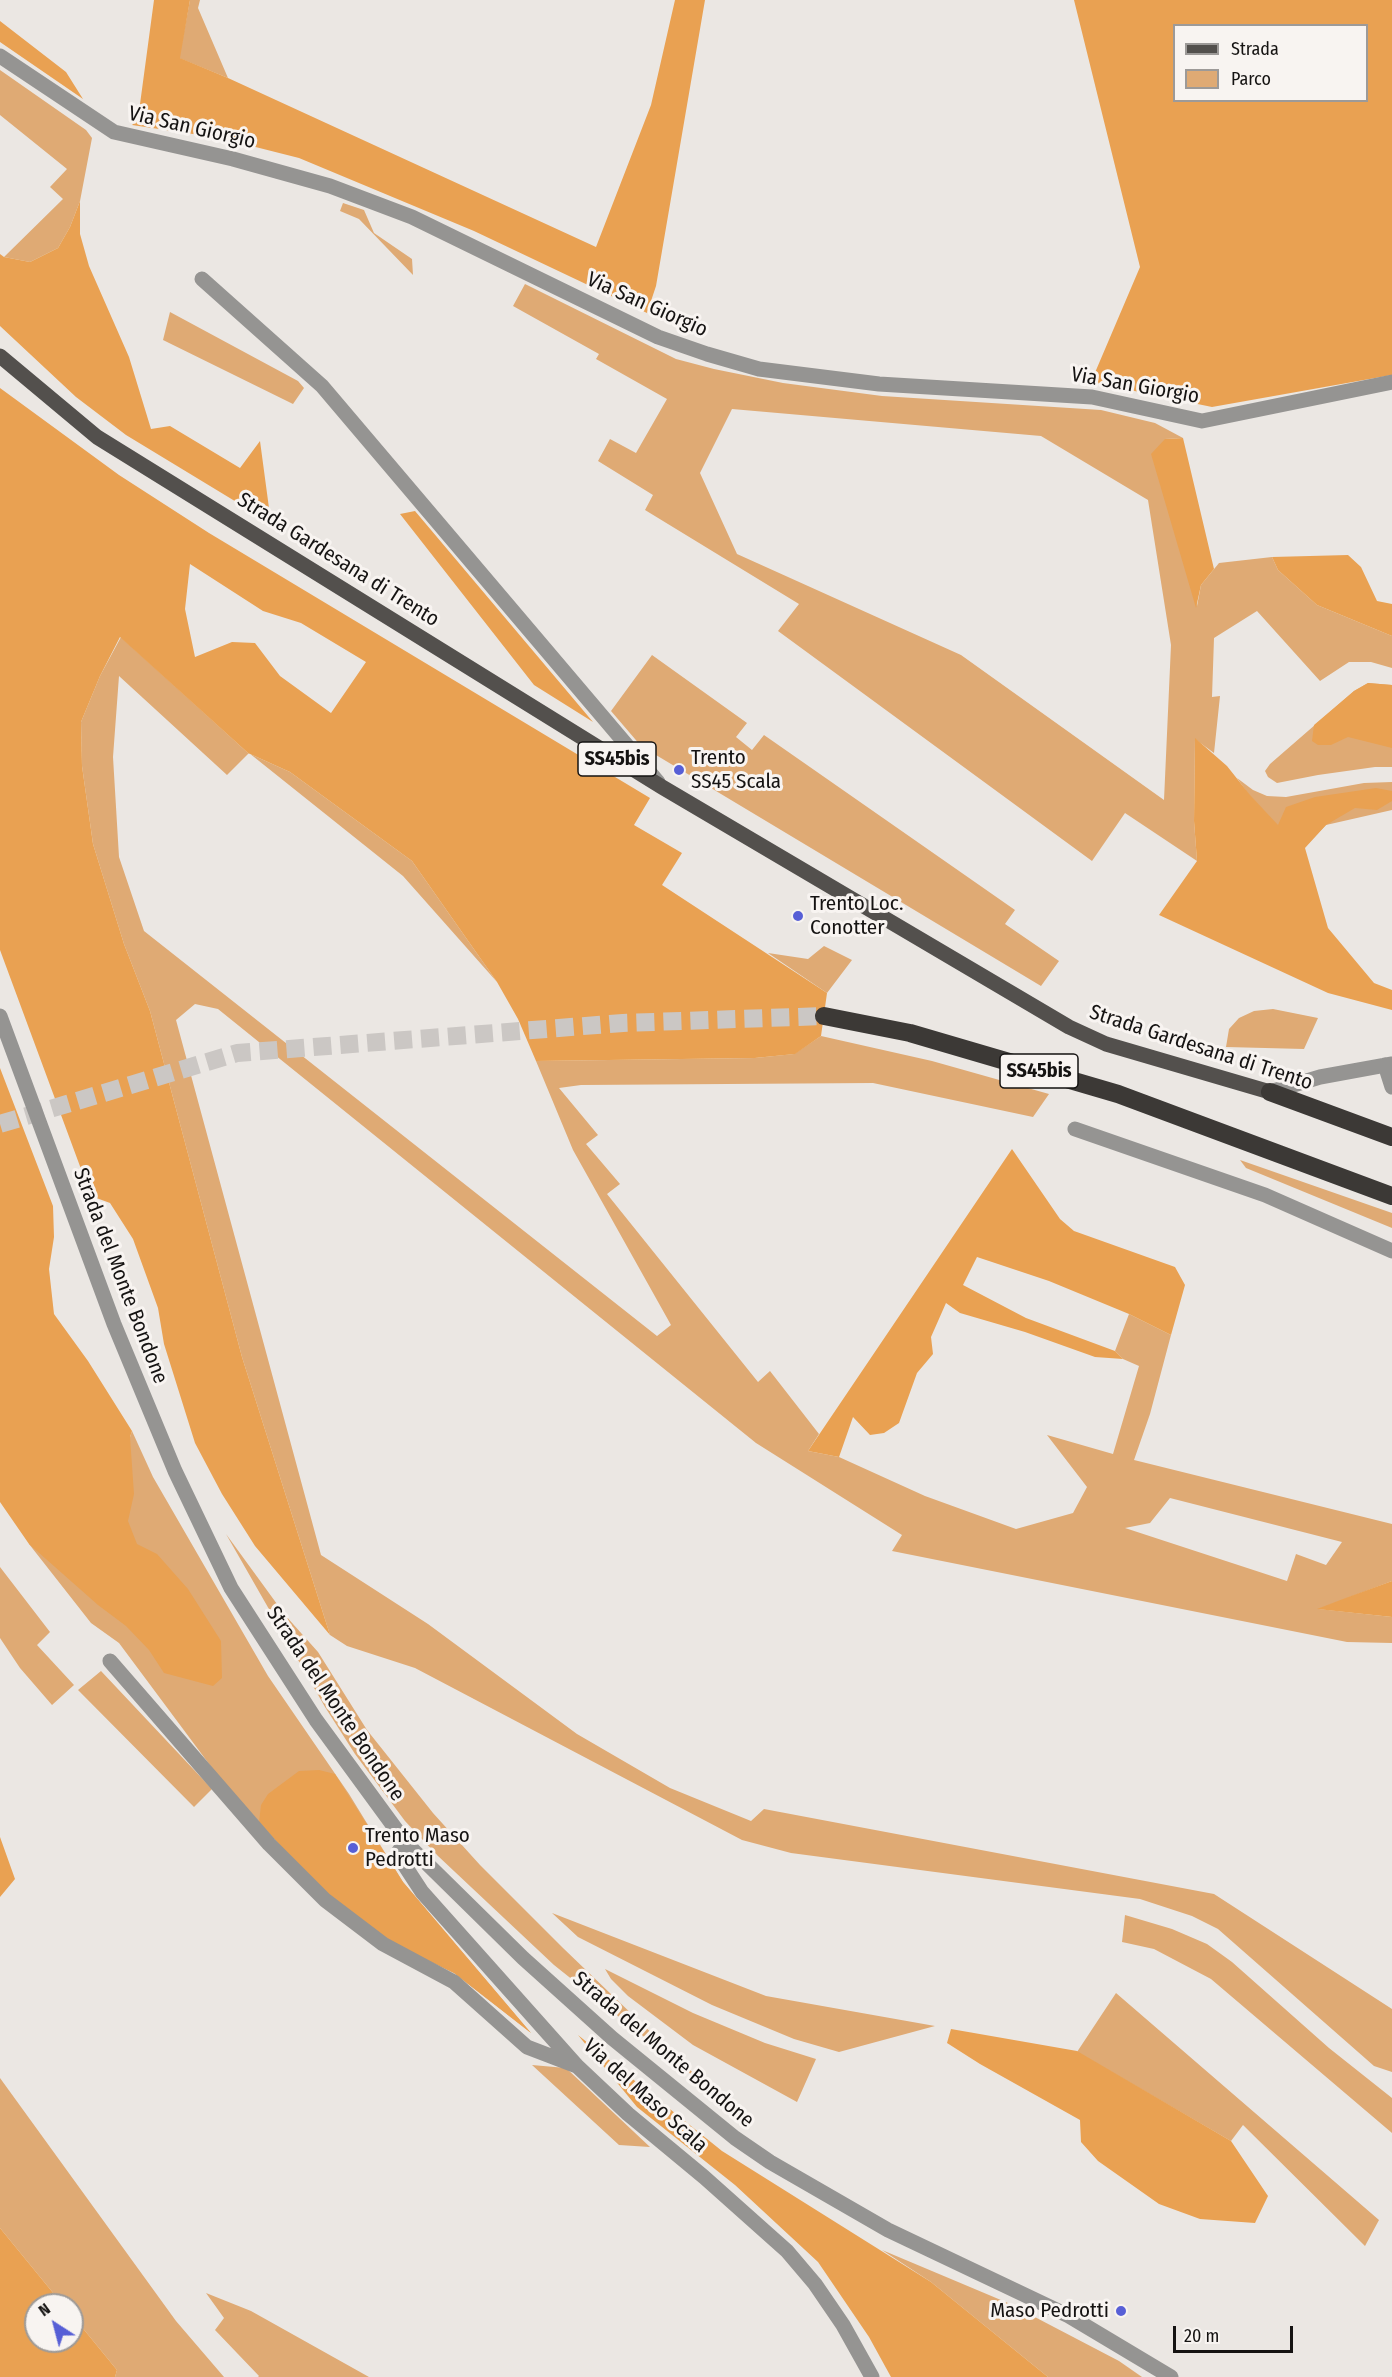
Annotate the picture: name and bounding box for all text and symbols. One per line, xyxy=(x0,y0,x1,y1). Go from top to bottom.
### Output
legend xyxy=(1173,24,1368,102)
text: Strada xyxy=(1231,38,1279,60)
text: Parco xyxy=(1231,68,1271,90)
street label: Via San Giorgio xyxy=(126,101,258,155)
street label: Via San Giorgio xyxy=(583,267,711,343)
street label: Via San Giorgio xyxy=(1069,362,1201,410)
street label: Strada Gardesana di Trento xyxy=(232,488,444,632)
road number: SS45bis xyxy=(578,742,656,776)
place label: Trento SS45 Scala xyxy=(691,745,781,795)
marker: Trento SS45 Scala xyxy=(672,763,686,777)
place label: Trento Loc. Conotter xyxy=(810,891,903,941)
marker: Trento Loc. Conotter xyxy=(791,909,805,923)
street label: Strada Gardesana di Trento xyxy=(1086,1000,1316,1096)
road number: SS45bis xyxy=(1000,1054,1078,1088)
street label: Strada del Monte Bondone xyxy=(67,1165,173,1387)
street label: Strada del Monte Bondone xyxy=(261,1602,409,1806)
place label: Trento Maso Pedrotti xyxy=(365,1823,470,1873)
marker: Trento Maso Pedrotti xyxy=(346,1841,360,1855)
street label: Strada del Monte Bondone xyxy=(567,1967,759,2133)
street label: Via del Maso Scala xyxy=(578,2034,712,2158)
north arrow xyxy=(24,2293,84,2353)
place label: Maso Pedrotti xyxy=(990,2298,1109,2324)
text: N xyxy=(35,2299,54,2320)
marker: Maso Pedrotti xyxy=(1114,2304,1128,2318)
scale bar xyxy=(1176,2314,1296,2352)
text: 20 m xyxy=(1184,2325,1219,2347)

